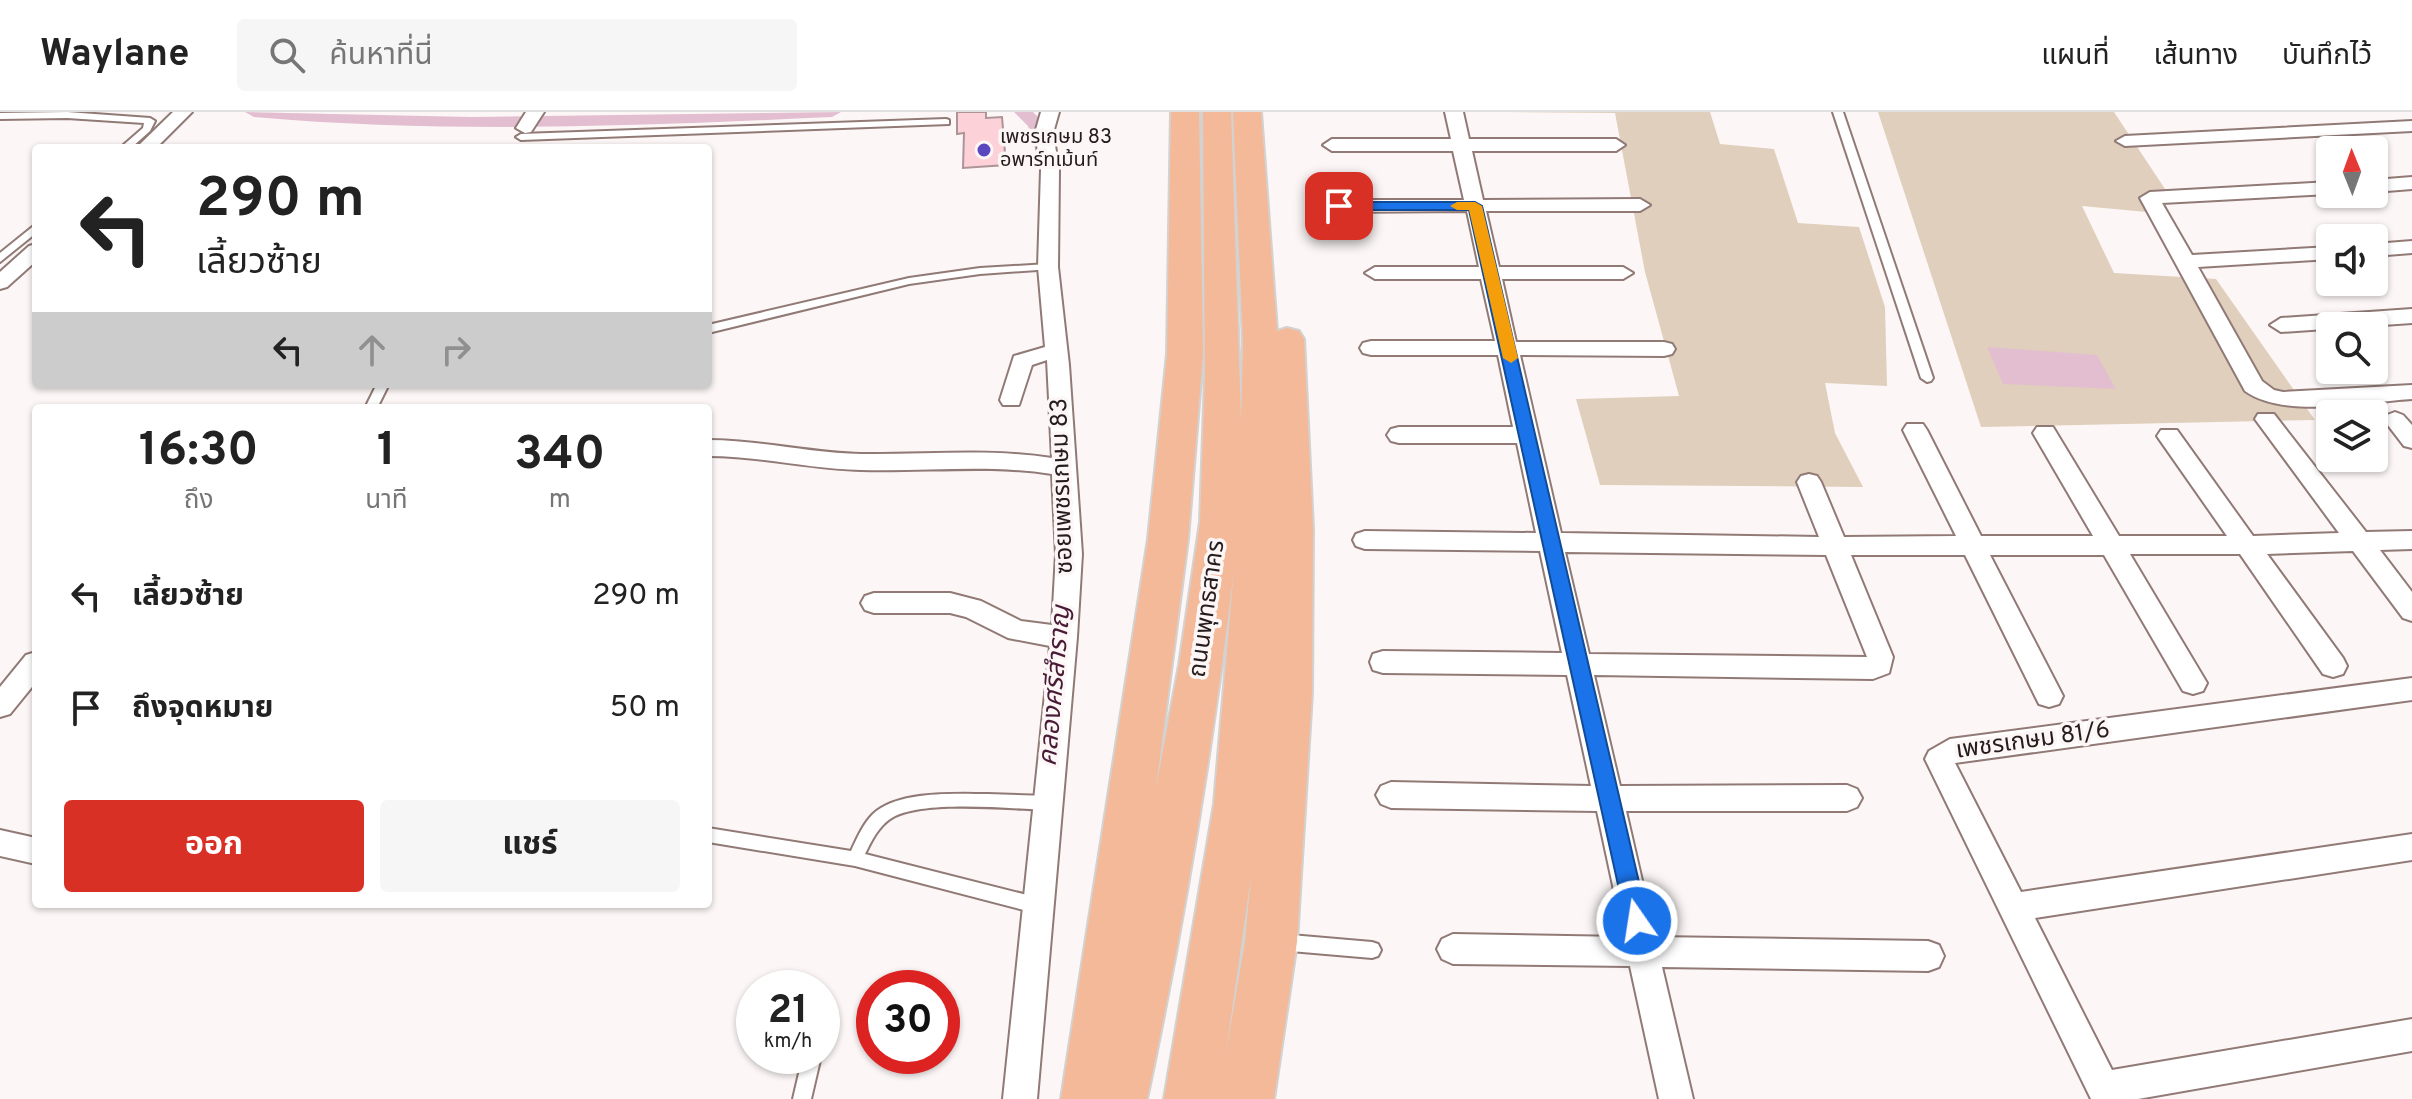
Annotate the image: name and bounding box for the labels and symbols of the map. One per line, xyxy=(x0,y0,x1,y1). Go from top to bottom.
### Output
place label: เพชรเกษม 83 อพาร์ทเม้นท์ xyxy=(1000,125,1112,174)
north arrow xyxy=(2316,136,2388,208)
marker: เพชรเกษม 83 อพาร์ทเม้นท์ xyxy=(975,141,993,159)
pin xyxy=(1305,172,1373,240)
street label: ซอยเพชรเกษม 83 xyxy=(1045,398,1081,574)
street label: ถนนพุทธสาคร xyxy=(1184,539,1232,679)
water label: คลองศรีสำราญ xyxy=(1033,603,1080,768)
street label: เพชรเกษม 81/6 xyxy=(1954,715,2112,767)
position arrow xyxy=(1595,879,1679,963)
speed limit sign: 30 xyxy=(856,970,960,1074)

